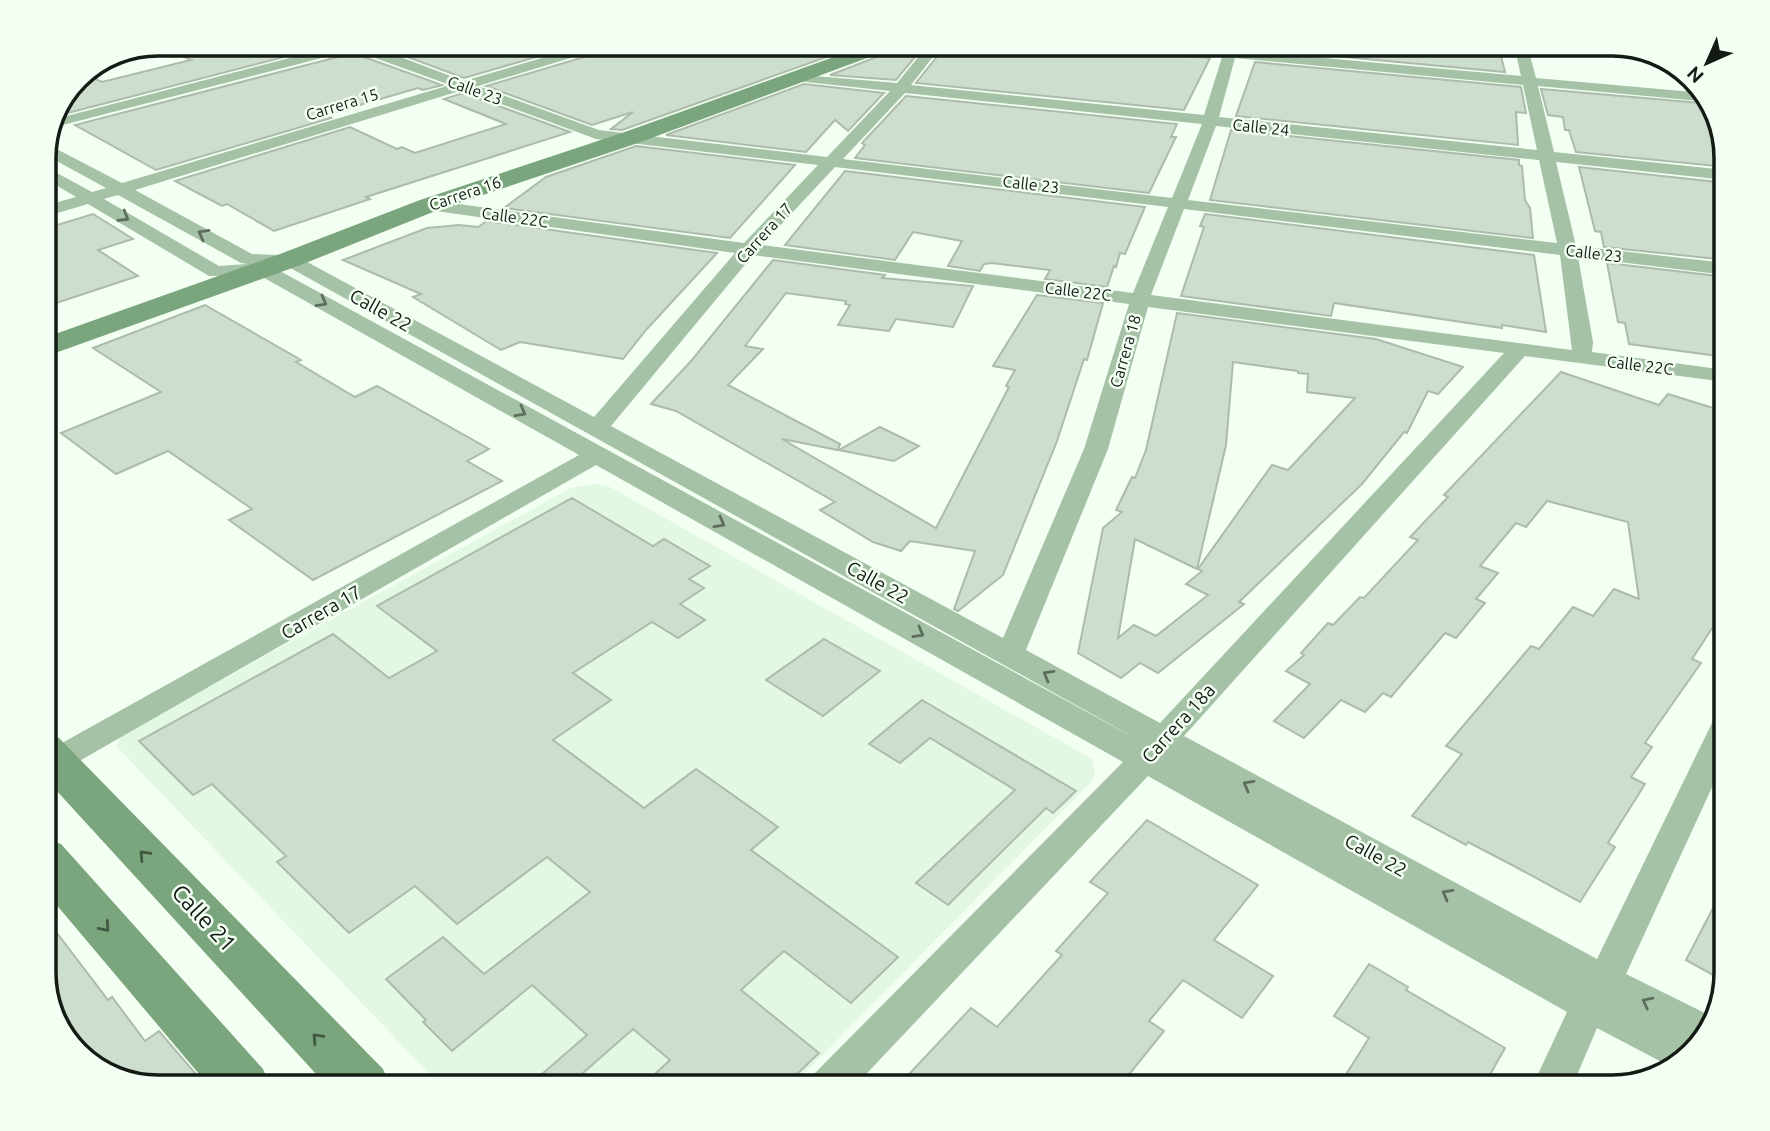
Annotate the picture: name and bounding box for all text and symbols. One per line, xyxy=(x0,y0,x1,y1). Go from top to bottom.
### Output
north arrow xyxy=(1672,28,1742,98)
text: N xyxy=(1682,62,1708,88)
street label: Calle 23 xyxy=(445,72,505,108)
street label: Carrera 15 xyxy=(304,84,380,124)
street label: Calle 24 xyxy=(1232,115,1290,139)
street label: Carrera 16 xyxy=(427,172,503,214)
street label: Calle 23 xyxy=(1002,172,1060,196)
street label: Carrera 17 xyxy=(732,199,796,267)
street label: Calle 22C xyxy=(481,203,550,231)
one-way arrow xyxy=(117,209,130,222)
one-way arrow xyxy=(198,229,211,242)
street label: Calle 23 xyxy=(1565,241,1623,265)
street label: Calle 22C xyxy=(1044,278,1112,304)
street label: Calle 22 xyxy=(346,284,416,336)
one-way arrow xyxy=(315,294,327,307)
street label: Carrera 18 xyxy=(1106,312,1144,390)
street label: Calle 22C xyxy=(1606,352,1674,378)
one-way arrow xyxy=(514,404,526,418)
one-way arrow xyxy=(713,515,725,528)
street label: Calle 22 xyxy=(843,556,913,608)
street label: Carrera 17 xyxy=(277,580,365,644)
one-way arrow xyxy=(912,625,924,638)
one-way arrow xyxy=(1043,670,1055,684)
street label: Carrera 18a xyxy=(1137,679,1219,767)
one-way arrow xyxy=(1242,780,1255,793)
street label: Calle 22 xyxy=(1341,829,1411,881)
one-way arrow xyxy=(140,850,153,863)
street label: Calle 21 xyxy=(167,879,241,956)
one-way arrow xyxy=(1442,889,1454,902)
one-way arrow xyxy=(97,919,109,932)
one-way arrow xyxy=(1642,997,1654,1011)
one-way arrow xyxy=(313,1033,326,1046)

